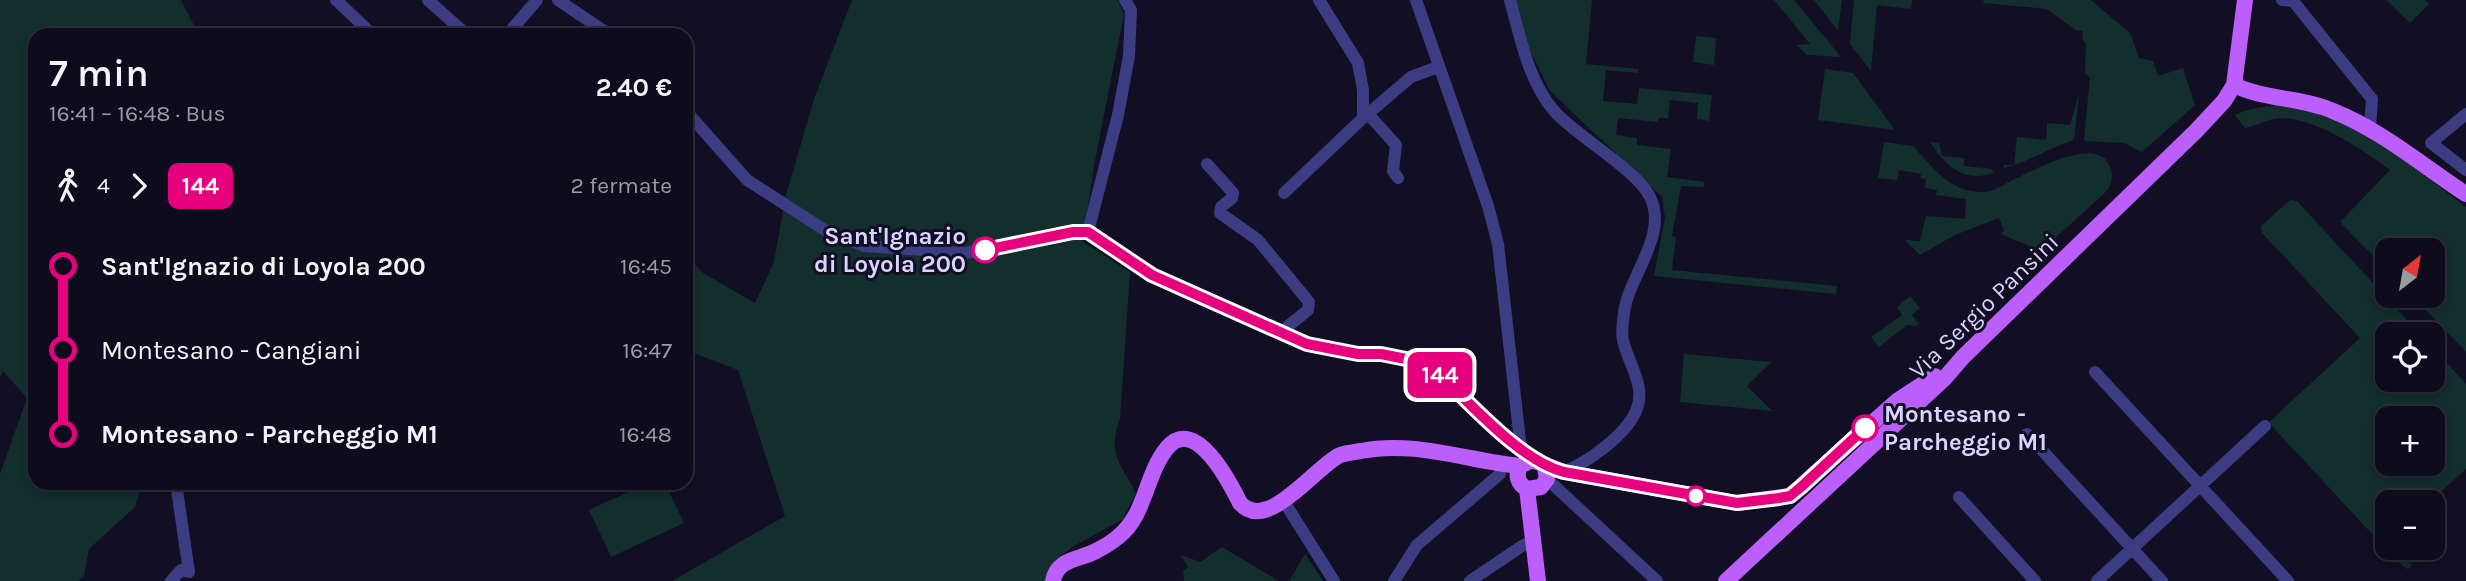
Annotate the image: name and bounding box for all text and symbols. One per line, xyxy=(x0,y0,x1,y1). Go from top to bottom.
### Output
text: 7 min xyxy=(49,51,149,96)
text: 2.40 € xyxy=(596,72,672,103)
text: 16:41 – 16:48 · Bus xyxy=(49,100,226,127)
icon: walk xyxy=(49,167,87,205)
icon: forward xyxy=(120,167,158,205)
text: 4 xyxy=(97,172,110,199)
text: 144 xyxy=(182,172,219,200)
text: 2 fermate xyxy=(571,172,672,199)
place label: Sant'Ignazio di Loyola 200 xyxy=(814,222,966,278)
street label: Via Sergio Pansini xyxy=(1904,228,2064,384)
marker: Sant'Ignazio di Loyola 200 xyxy=(972,237,998,263)
north arrow xyxy=(2375,238,2445,308)
map controls xyxy=(2375,238,2445,560)
text: Sant'Ignazio di Loyola 200 xyxy=(101,251,426,282)
text: 16:45 xyxy=(620,253,672,280)
button: locate xyxy=(2375,322,2445,392)
text: Montesano - Cangiani xyxy=(101,335,361,366)
text: 16:47 xyxy=(622,337,672,364)
line badge: 144 xyxy=(1400,352,1480,398)
text: 144 xyxy=(1421,361,1459,389)
place label: Montesano - Parcheggio M1 xyxy=(1884,400,2047,456)
button: + xyxy=(2375,406,2445,476)
marker: Montesano - Parcheggio M1 xyxy=(1852,415,1878,441)
text: Montesano - Parcheggio M1 xyxy=(101,419,438,450)
text: 16:48 xyxy=(619,421,672,448)
unlabelled marker xyxy=(1686,486,1706,506)
button: − xyxy=(2375,490,2445,560)

